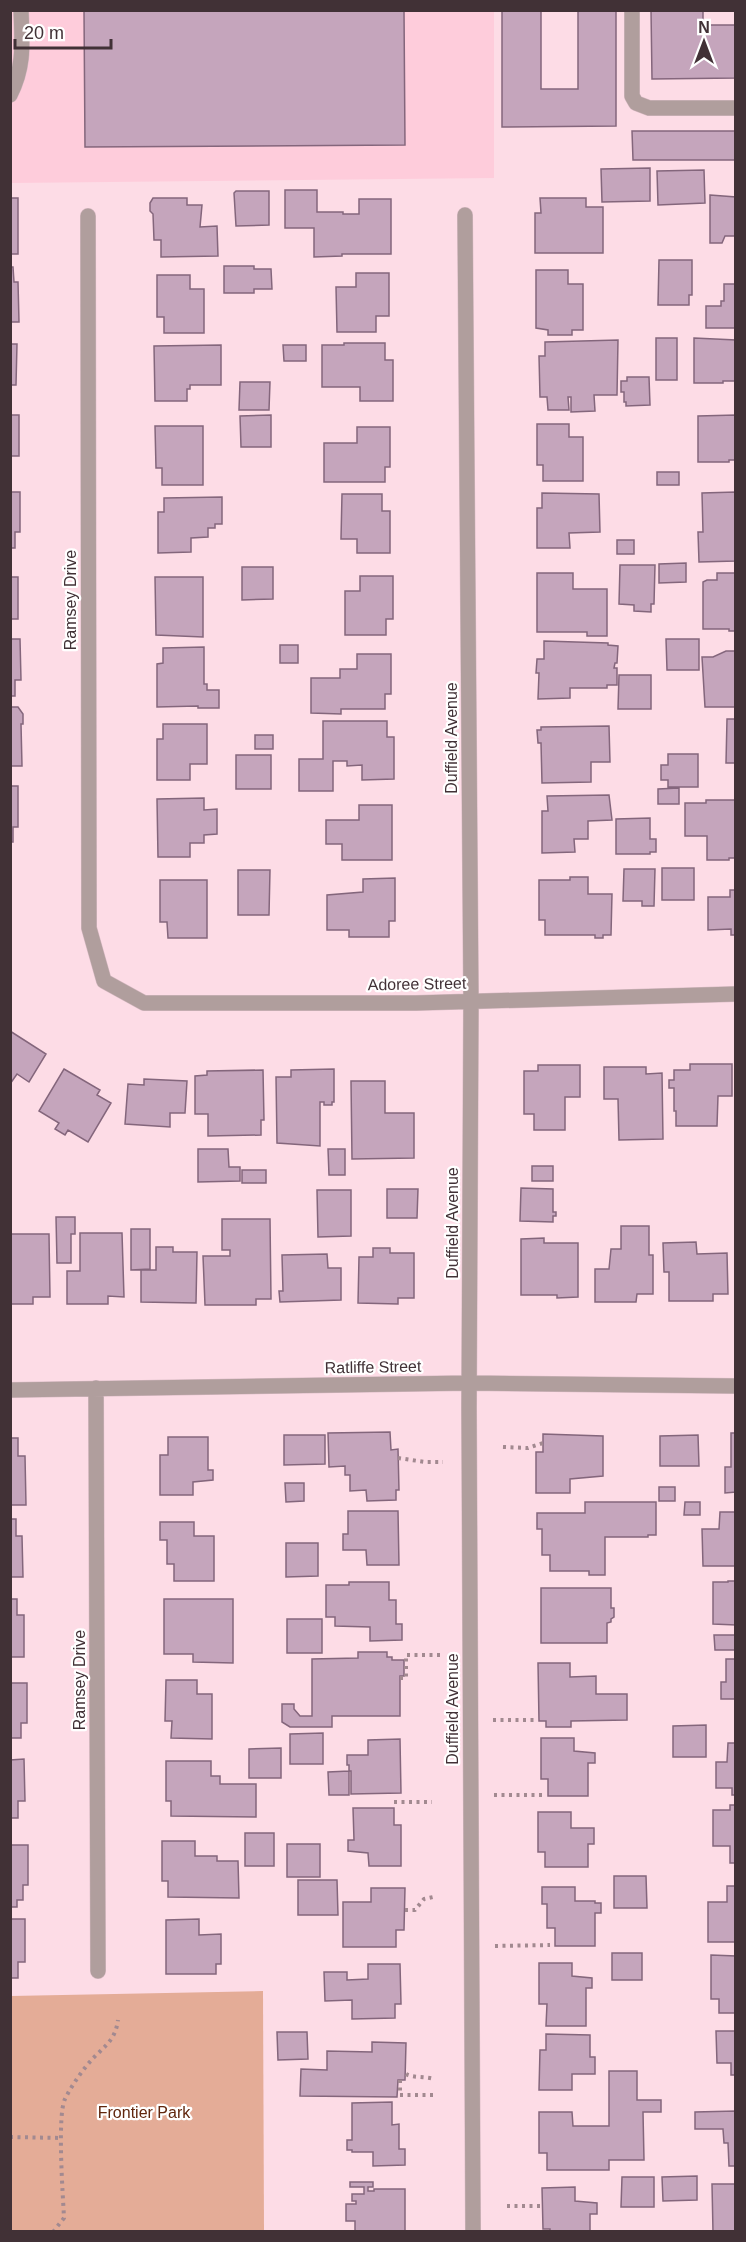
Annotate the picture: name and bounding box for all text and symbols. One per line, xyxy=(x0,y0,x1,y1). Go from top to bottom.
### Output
scale bar xyxy=(15,12,111,50)
north arrow xyxy=(674,12,734,72)
text: N xyxy=(698,19,710,36)
text: 20 m xyxy=(24,23,64,43)
street label: Ramsey Drive xyxy=(62,550,79,650)
street label: Duffield Avenue xyxy=(443,682,460,794)
street label: Adoree Street xyxy=(367,975,467,993)
street label: Duffield Avenue xyxy=(444,1167,461,1279)
street label: Ratliffe Street xyxy=(325,1358,422,1376)
street label: Ramsey Drive xyxy=(71,1630,88,1730)
street label: Duffield Avenue xyxy=(444,1653,461,1765)
park label: Frontier Park xyxy=(98,2104,191,2121)

